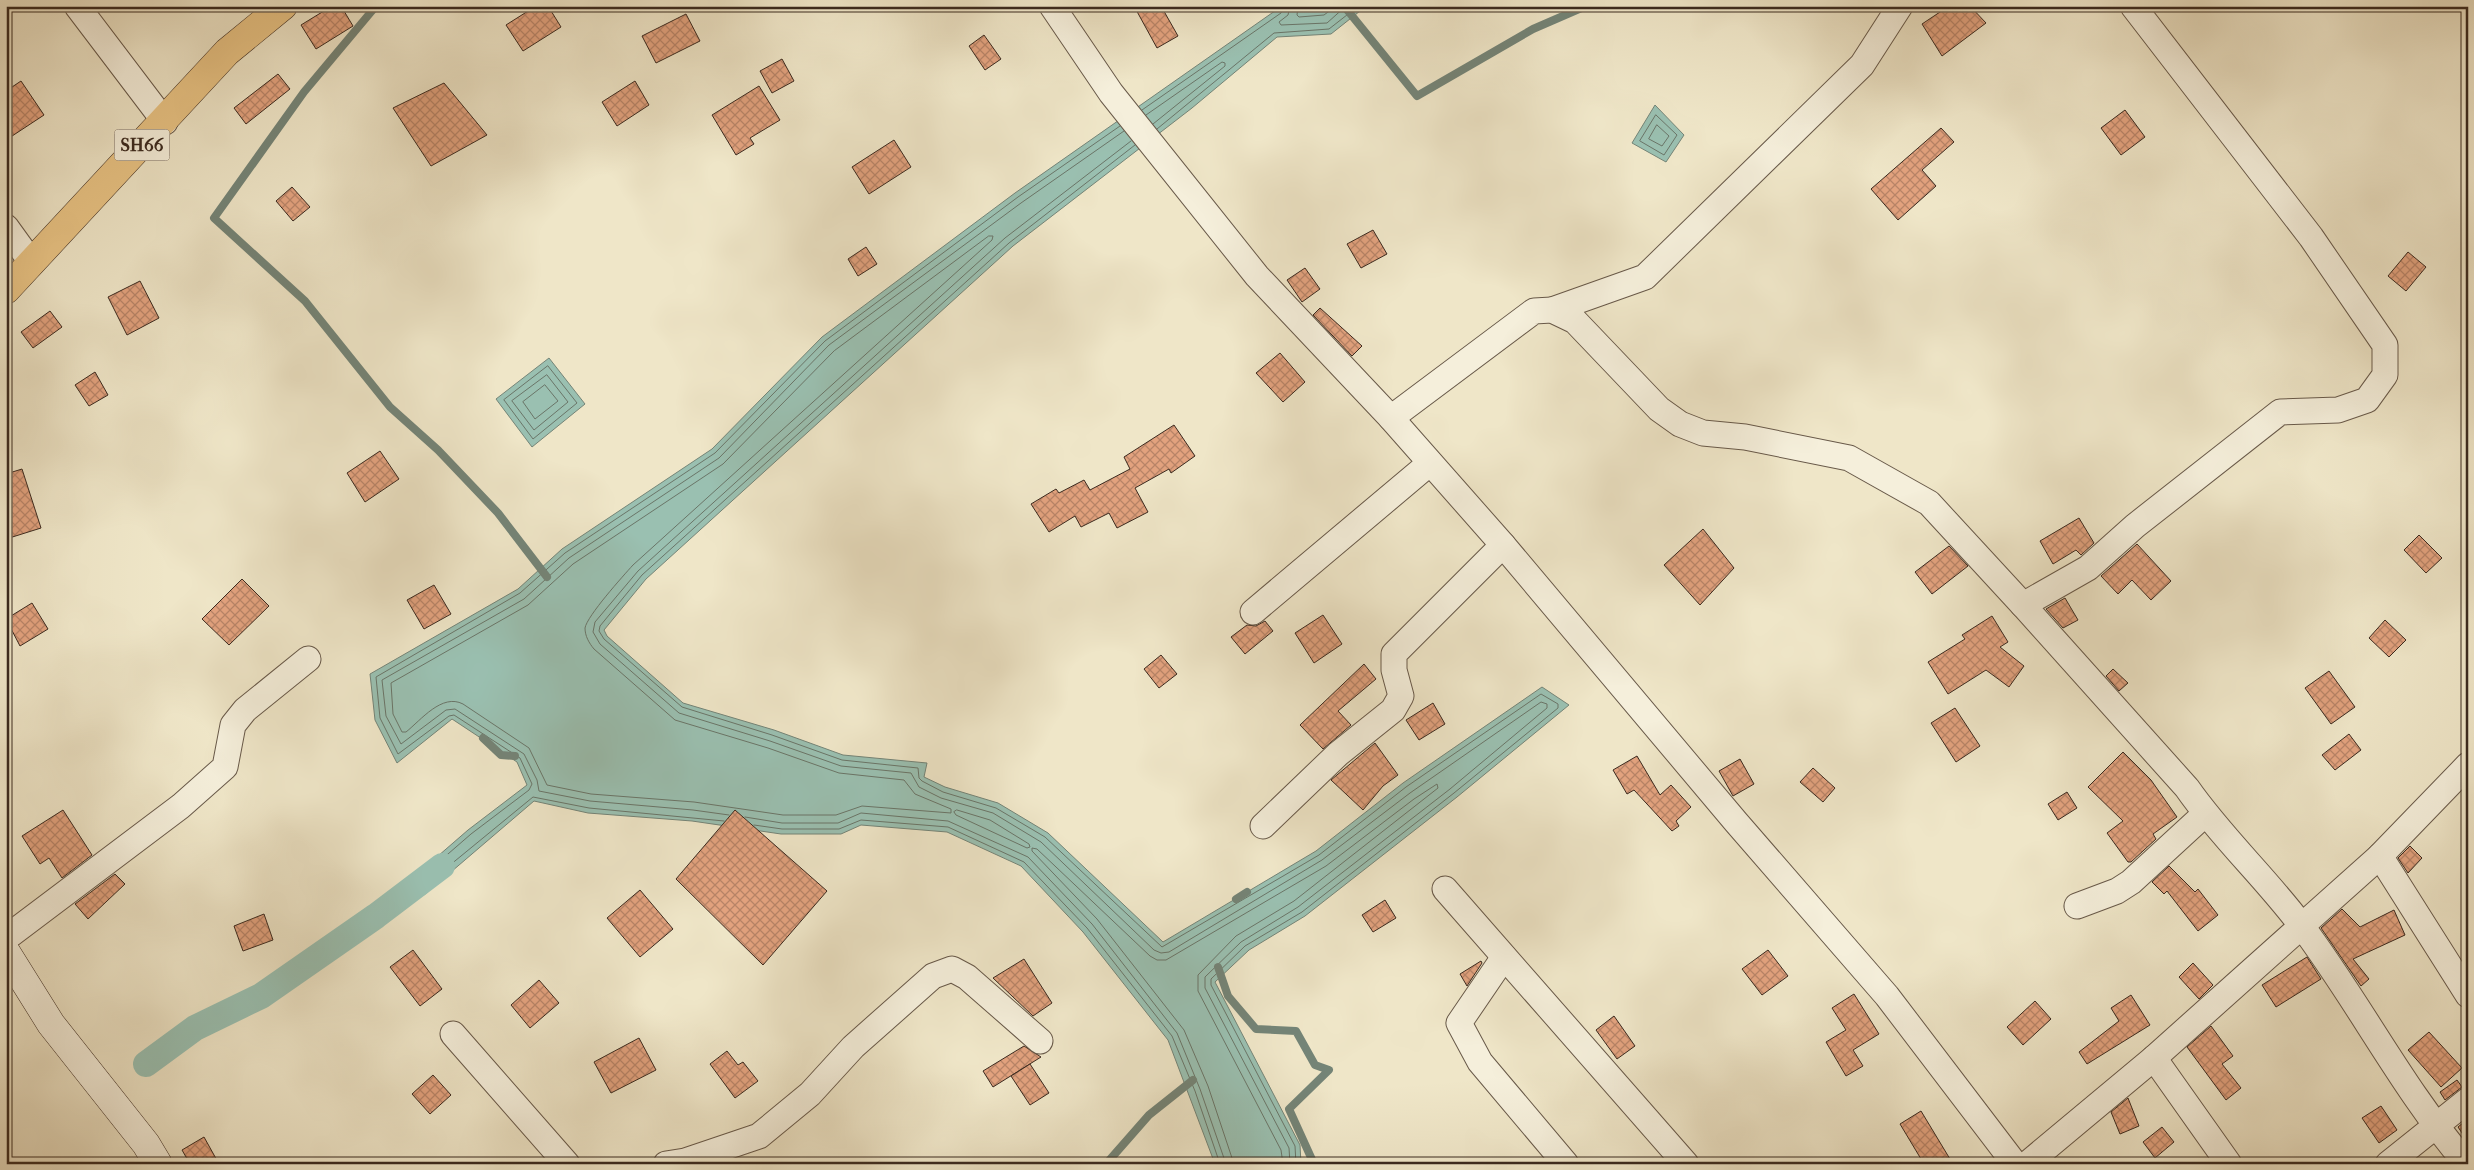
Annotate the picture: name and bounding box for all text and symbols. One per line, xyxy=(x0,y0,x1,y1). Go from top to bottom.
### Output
road number: SH66 xyxy=(114,130,170,160)

